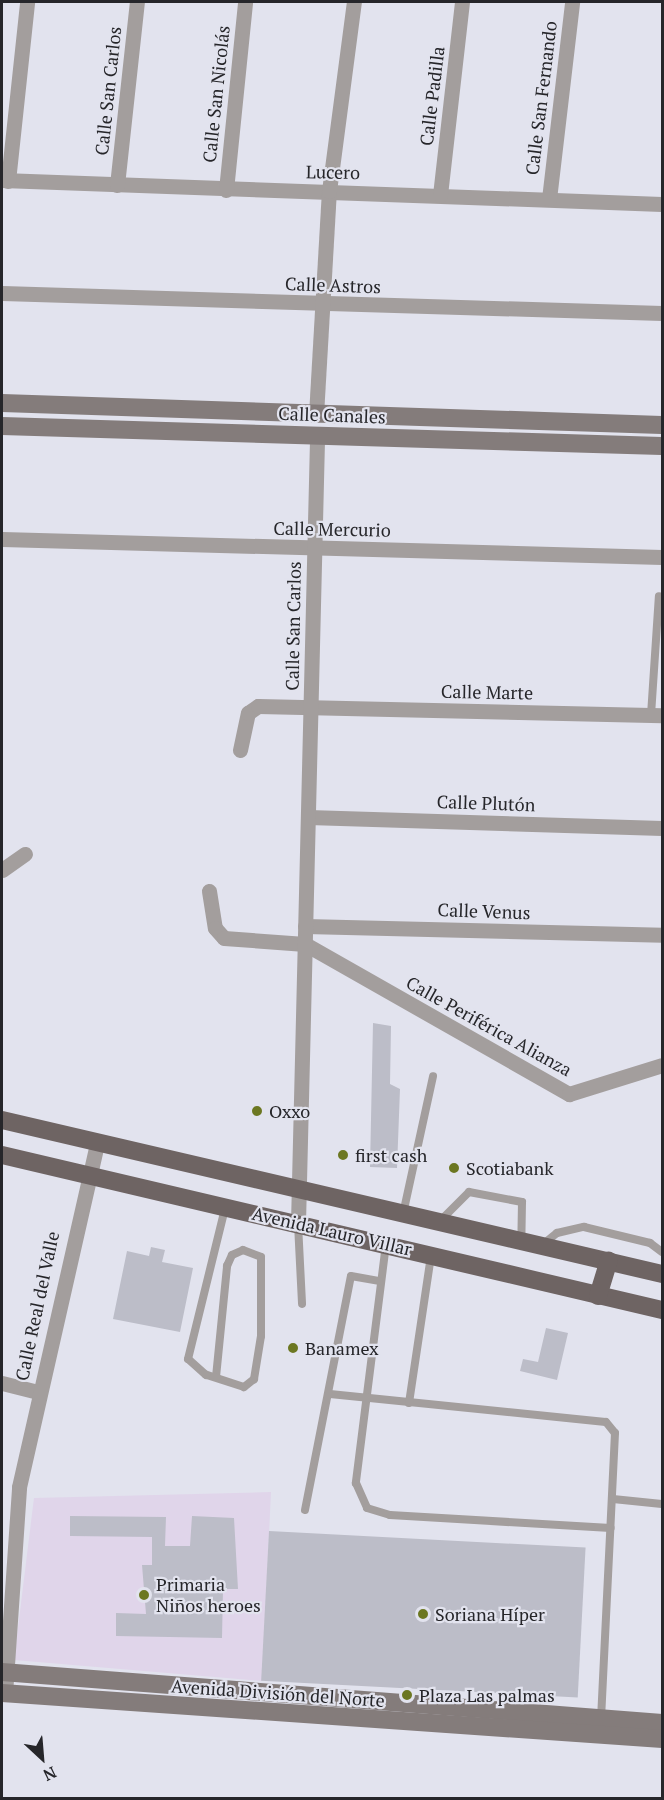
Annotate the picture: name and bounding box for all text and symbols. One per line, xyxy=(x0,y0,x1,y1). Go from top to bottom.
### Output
street label: Calle San Fernando xyxy=(521,20,561,176)
street label: Calle San Nicolás xyxy=(198,24,234,164)
street label: Calle San Carlos xyxy=(90,25,126,157)
street label: Calle Padilla xyxy=(415,45,449,147)
street label: Lucero xyxy=(306,161,360,183)
street label: Calle Astros xyxy=(284,273,382,297)
street label: Calle Canales xyxy=(278,402,386,428)
street label: Calle Mercurio xyxy=(273,517,391,541)
street label: Calle San Carlos xyxy=(281,561,305,691)
street label: Calle Marte xyxy=(441,680,533,704)
street label: Calle Plutón xyxy=(436,790,536,816)
street label: Calle Venus xyxy=(437,899,531,923)
street label: Calle Periférica Alianza xyxy=(402,971,576,1081)
place label: Oxxo xyxy=(269,1100,310,1122)
marker: Oxxo xyxy=(250,1104,264,1118)
place label: first cash xyxy=(355,1144,427,1166)
marker: first cash xyxy=(336,1148,350,1162)
place label: Scotiabank xyxy=(466,1157,554,1179)
marker: Scotiabank xyxy=(447,1161,461,1175)
street label: Avenida Lauro Villar xyxy=(250,1202,414,1260)
street label: Calle Real del Valle xyxy=(11,1229,63,1383)
place label: Banamex xyxy=(305,1337,379,1359)
marker: Banamex xyxy=(286,1341,300,1355)
place label: Primaria Niños heroes xyxy=(156,1574,261,1616)
marker: Primaria Niños heroes xyxy=(137,1588,151,1602)
place label: Soriana Híper xyxy=(435,1603,545,1625)
marker: Soriana Híper xyxy=(416,1607,430,1621)
street label: Avenida División del Norte xyxy=(171,1675,385,1711)
place label: Plaza Las palmas xyxy=(419,1684,555,1706)
marker: Plaza Las palmas xyxy=(400,1688,414,1702)
north arrow xyxy=(12,1728,72,1788)
text: N xyxy=(40,1762,60,1787)

